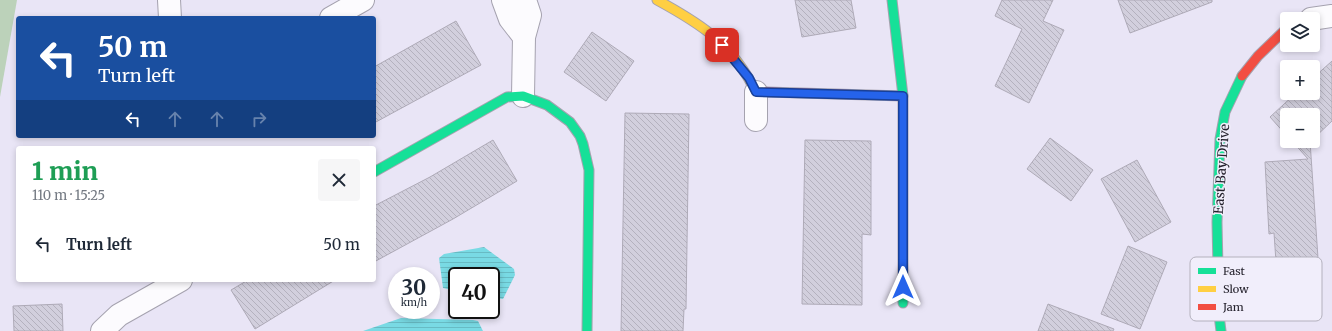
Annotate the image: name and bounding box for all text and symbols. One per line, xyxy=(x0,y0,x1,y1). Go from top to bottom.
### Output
map controls xyxy=(1280,12,1320,148)
button: layers xyxy=(1280,12,1320,52)
pin xyxy=(705,28,739,62)
text: 50 m xyxy=(98,29,167,65)
icon: left xyxy=(32,32,84,84)
icon: arrive xyxy=(711,34,733,56)
button: + xyxy=(1280,60,1320,100)
text: Turn left xyxy=(98,64,175,87)
icon: left xyxy=(122,108,144,130)
icon: ahead xyxy=(164,108,186,130)
icon: ahead xyxy=(206,108,228,130)
icon: right xyxy=(248,108,270,130)
button: − xyxy=(1280,108,1320,148)
street label: East Bay Drive xyxy=(1210,123,1233,215)
text: 1 min xyxy=(32,156,98,187)
button: close xyxy=(318,159,360,201)
text: 110 m · 15:25 xyxy=(32,187,105,204)
icon: left xyxy=(32,233,54,255)
text: Turn left xyxy=(66,235,132,254)
text: 50 m xyxy=(323,235,360,254)
legend xyxy=(1190,257,1322,321)
text: Fast xyxy=(1223,264,1246,278)
position arrow xyxy=(882,266,924,308)
speed limit sign: 40 xyxy=(448,267,500,319)
text: 30 xyxy=(402,275,426,300)
text: Slow xyxy=(1223,282,1249,296)
text: km/h xyxy=(401,296,427,309)
text: Jam xyxy=(1222,300,1244,314)

